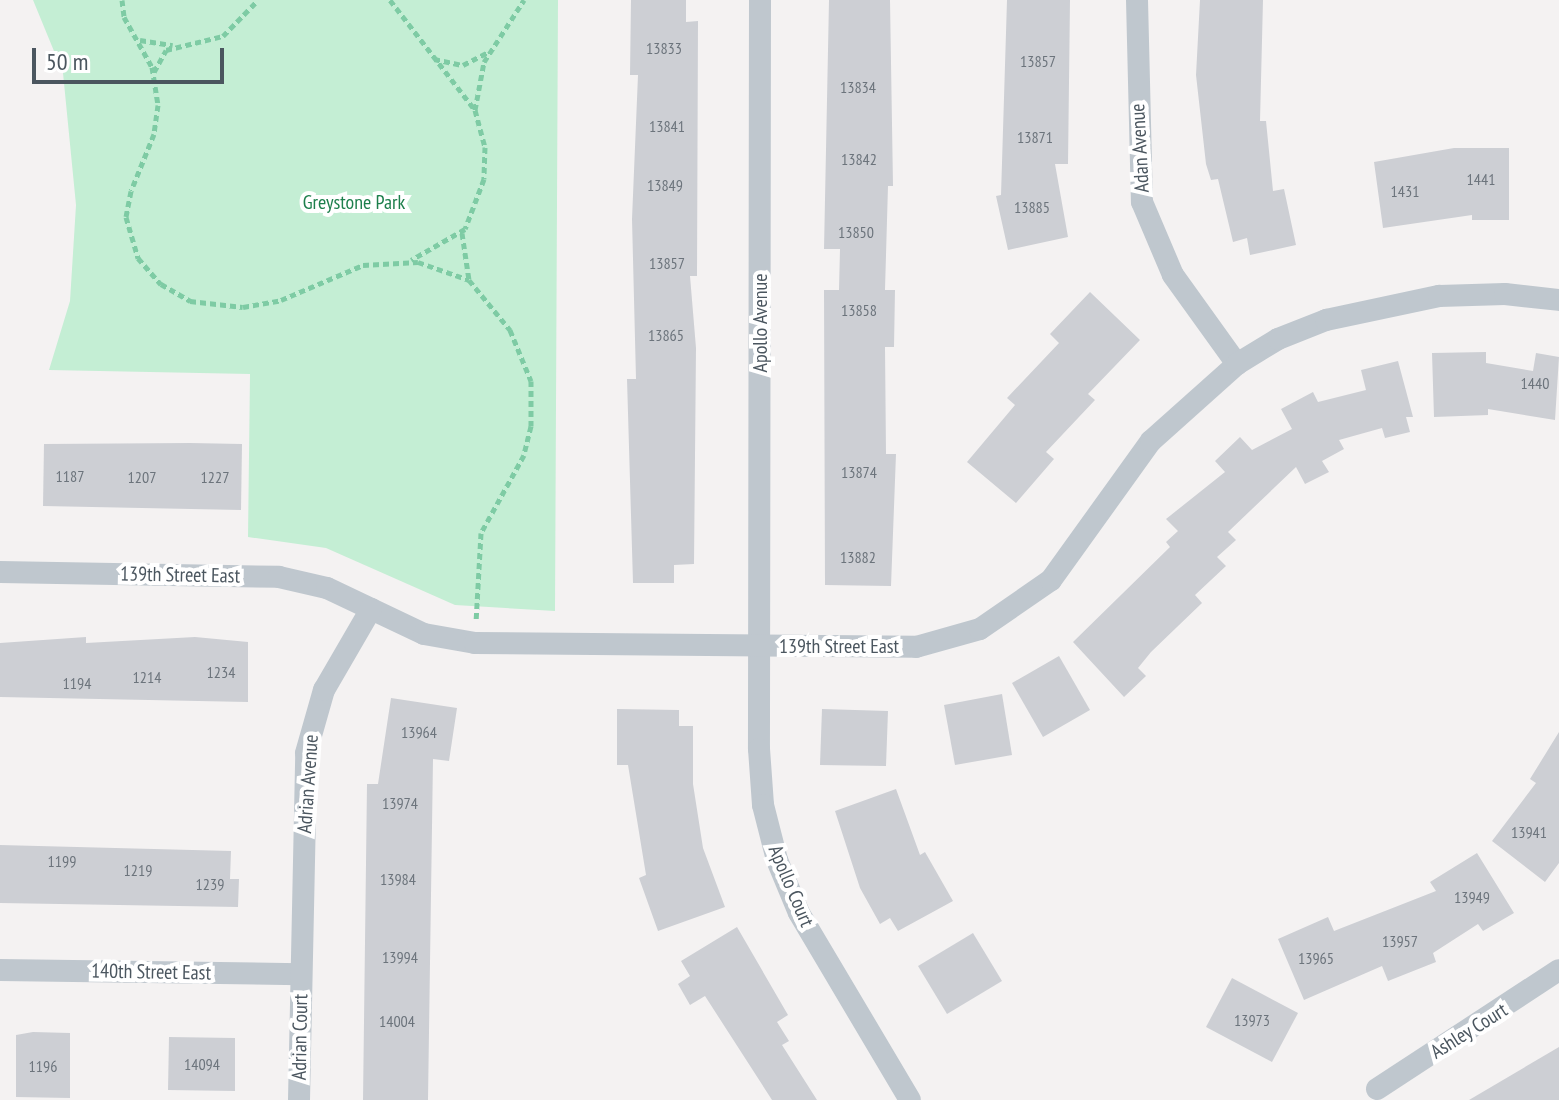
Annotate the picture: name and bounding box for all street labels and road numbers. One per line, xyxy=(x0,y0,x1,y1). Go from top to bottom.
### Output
street label: Adan Avenue xyxy=(1126,103,1154,193)
street label: Apollo Avenue xyxy=(748,273,772,373)
street label: 139th Street East xyxy=(120,562,240,588)
street label: 139th Street East xyxy=(779,634,899,658)
street label: Adrian Avenue xyxy=(293,734,323,834)
street label: Apollo Court xyxy=(763,842,819,930)
street label: 140th Street East xyxy=(91,959,211,985)
street label: Adrian Court xyxy=(287,994,313,1080)
street label: Ashley Court xyxy=(1426,998,1512,1064)

